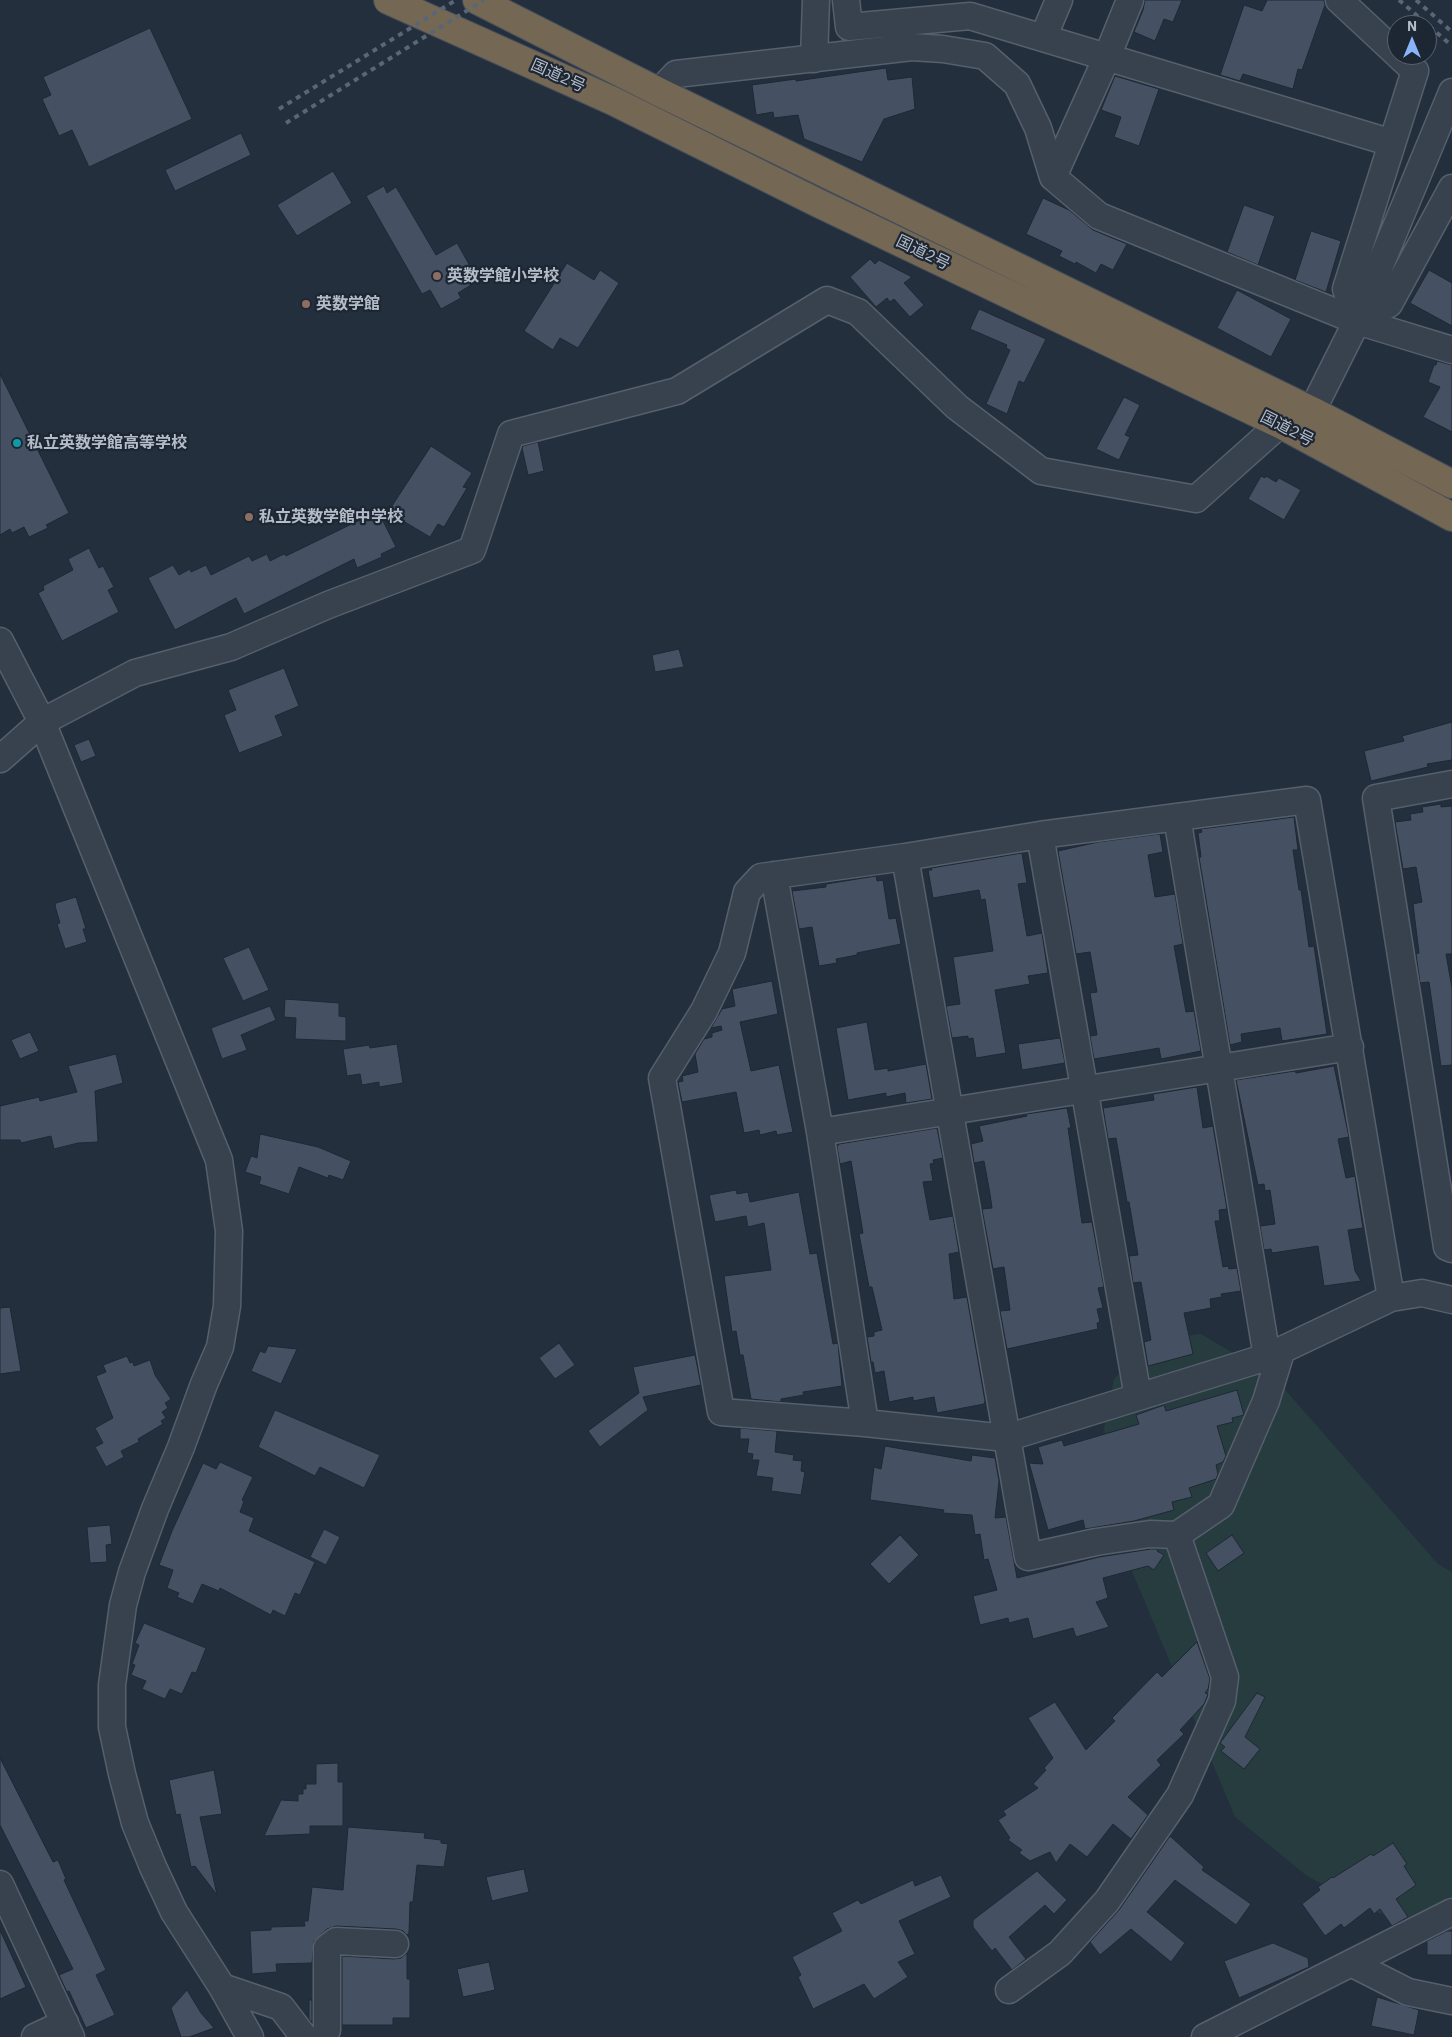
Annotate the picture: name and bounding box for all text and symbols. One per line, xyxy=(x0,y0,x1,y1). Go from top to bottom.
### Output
north arrow xyxy=(1387,15,1437,65)
text: N xyxy=(1407,17,1417,35)
street label: 国道2号 xyxy=(528,56,588,96)
street label: 国道2号 xyxy=(893,232,953,274)
place label: 英数学館小学校 xyxy=(447,266,559,286)
marker: 英数学館小学校 xyxy=(431,270,443,282)
place label: 英数学館 xyxy=(316,294,380,314)
marker: 英数学館 xyxy=(300,298,312,310)
street label: 国道2号 xyxy=(1257,407,1317,451)
place label: 私立英数学館高等学校 xyxy=(27,433,187,453)
marker: 私立英数学館高等学校 xyxy=(11,437,23,449)
place label: 私立英数学館中学校 xyxy=(259,507,403,527)
marker: 私立英数学館中学校 xyxy=(243,511,255,523)

